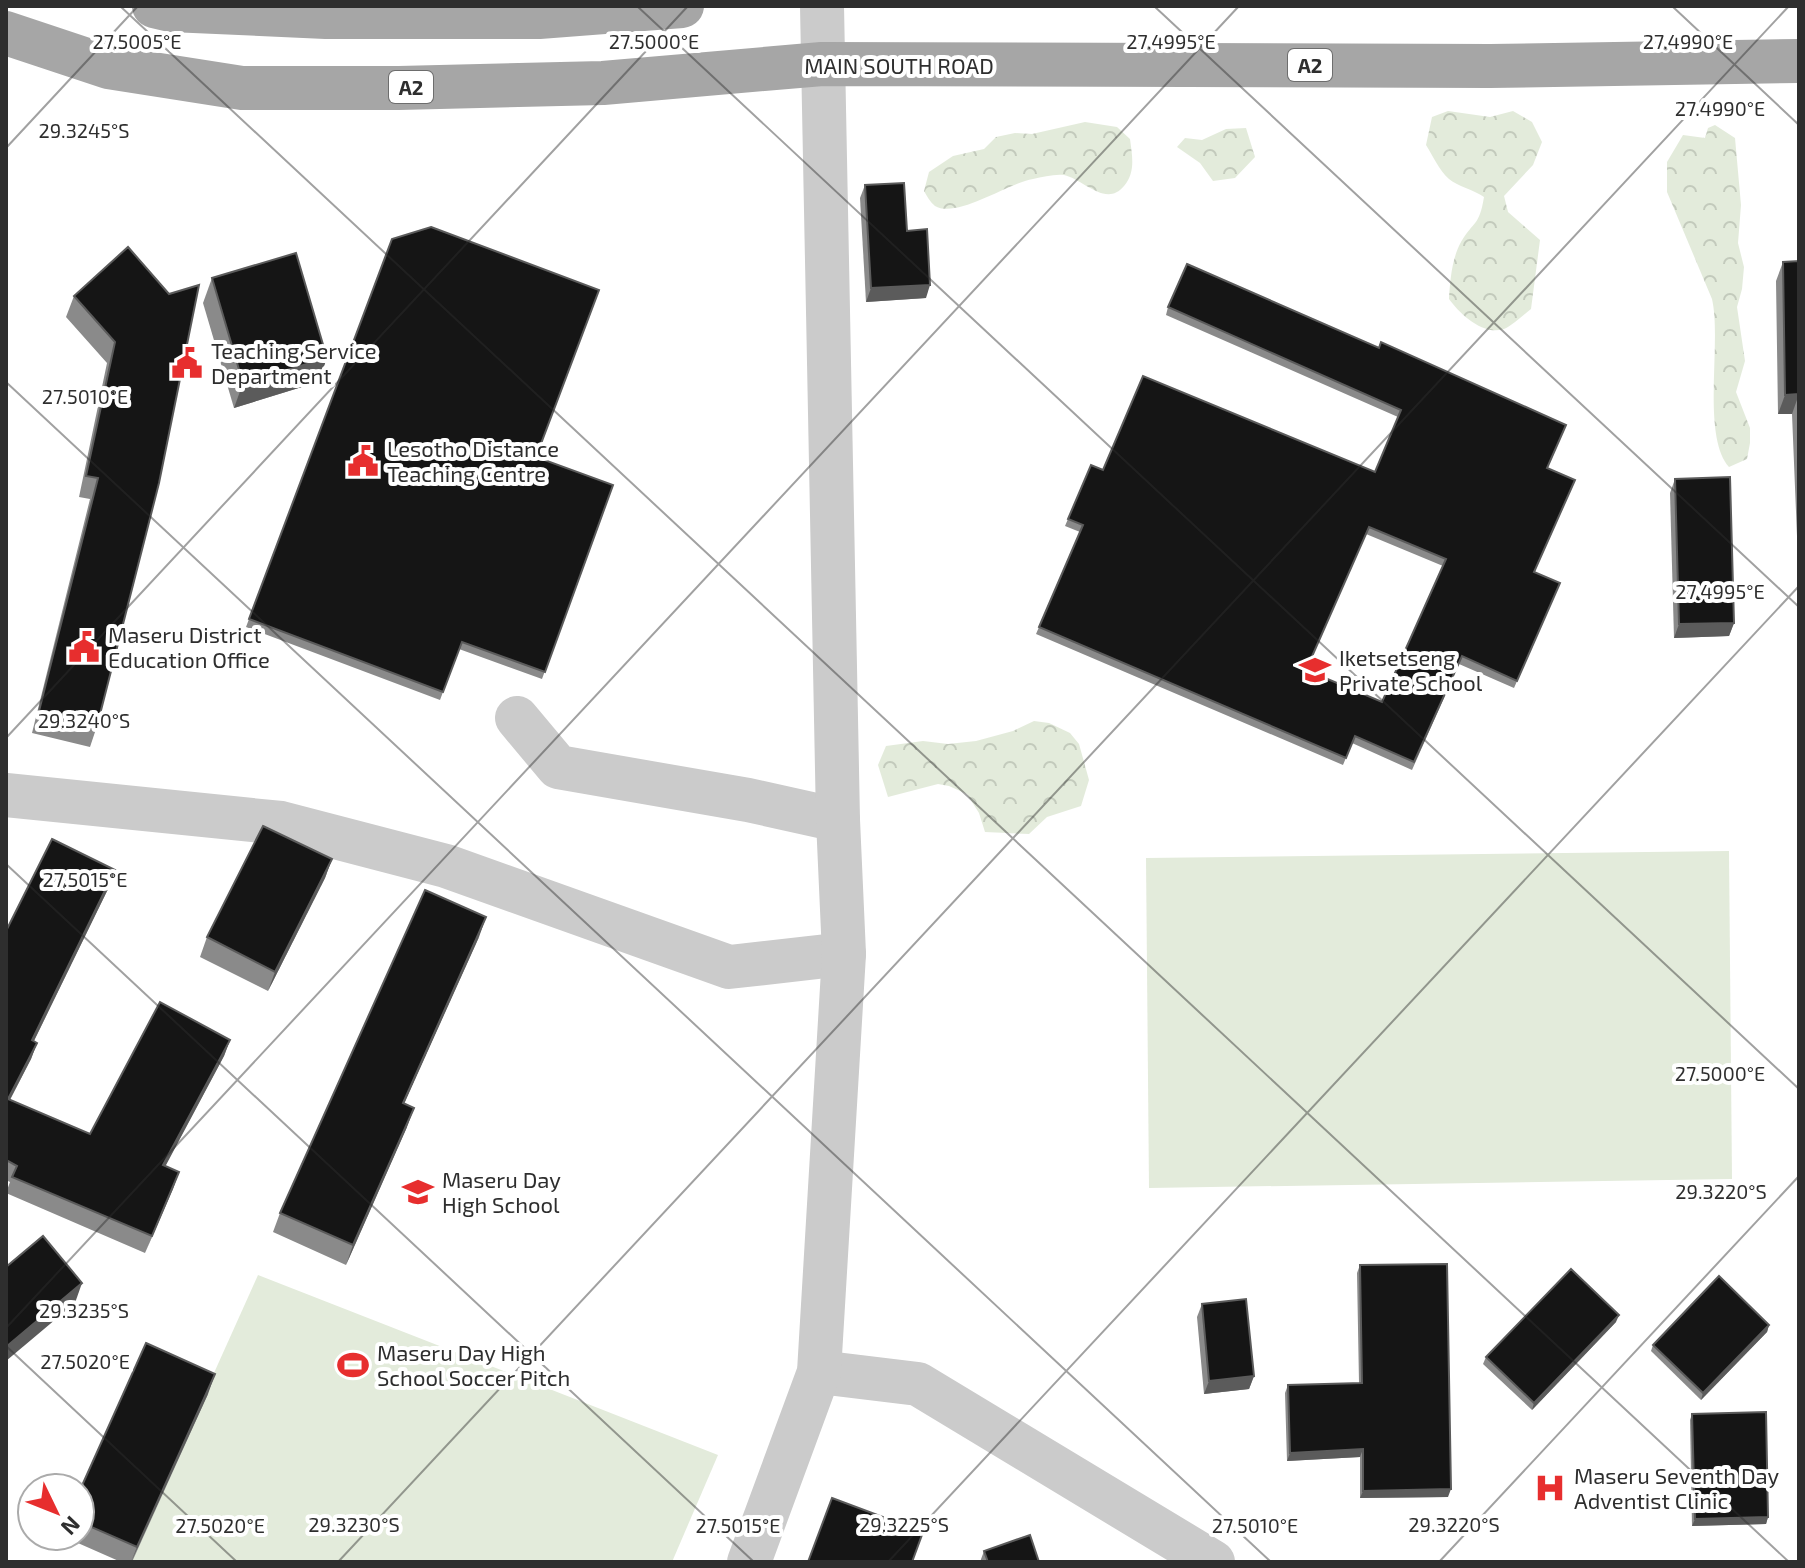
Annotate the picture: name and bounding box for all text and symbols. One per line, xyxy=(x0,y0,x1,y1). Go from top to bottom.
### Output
text: 27.5005°E xyxy=(92,29,182,53)
text: 27.5000°E xyxy=(609,29,699,53)
text: 27.4995°E xyxy=(1126,29,1216,53)
text: 27.4990°E xyxy=(1643,29,1733,53)
road number: A2 xyxy=(1288,49,1332,81)
street label: MAIN SOUTH ROAD xyxy=(804,52,994,78)
road number: A2 xyxy=(389,71,433,103)
text: 27.4990°E xyxy=(1675,96,1765,120)
text: 29.3245°S xyxy=(38,118,130,142)
place label: Teaching Service Department xyxy=(211,337,377,388)
public building icon: Teaching Service Department xyxy=(170,346,204,380)
text: 27.5010°E xyxy=(42,384,128,408)
place label: Lesotho Distance Teaching Centre xyxy=(387,435,559,486)
public building icon: Lesotho Distance Teaching Centre xyxy=(346,444,380,478)
text: 27.4995°E xyxy=(1675,579,1765,603)
place label: Maseru District Education Office xyxy=(108,621,270,672)
public building icon: Maseru District Education Office xyxy=(67,630,101,664)
place label: Iketsetseng Private School xyxy=(1339,644,1483,695)
school or university icon: Iketsetseng Private School xyxy=(1298,653,1332,687)
text: 29.3240°S xyxy=(38,708,130,732)
text: 27.5015°E xyxy=(42,867,128,891)
text: 27.5000°E xyxy=(1675,1061,1765,1085)
place label: Maseru Day High School xyxy=(442,1166,561,1217)
school or university icon: Maseru Day High School xyxy=(401,1175,435,1209)
text: 29.3220°S xyxy=(1675,1179,1767,1203)
text: 29.3235°S xyxy=(39,1298,129,1322)
place label: Maseru Day High School Soccer Pitch xyxy=(377,1339,570,1390)
sports icon: Maseru Day High School Soccer Pitch xyxy=(336,1348,370,1382)
text: 27.5020°E xyxy=(40,1349,130,1373)
place label: Maseru Seventh Day Adventist Clinic xyxy=(1574,1462,1780,1513)
hospital icon: Maseru Seventh Day Adventist Clinic xyxy=(1533,1471,1567,1505)
north arrow xyxy=(16,1472,96,1552)
text: N xyxy=(56,1512,86,1541)
text: 29.3230°S xyxy=(308,1512,400,1536)
text: 29.3225°S xyxy=(859,1512,949,1536)
text: 29.3220°S xyxy=(1408,1512,1500,1536)
text: 27.5020°E xyxy=(175,1513,265,1537)
text: 27.5015°E xyxy=(695,1513,781,1537)
text: 27.5010°E xyxy=(1212,1513,1298,1537)

